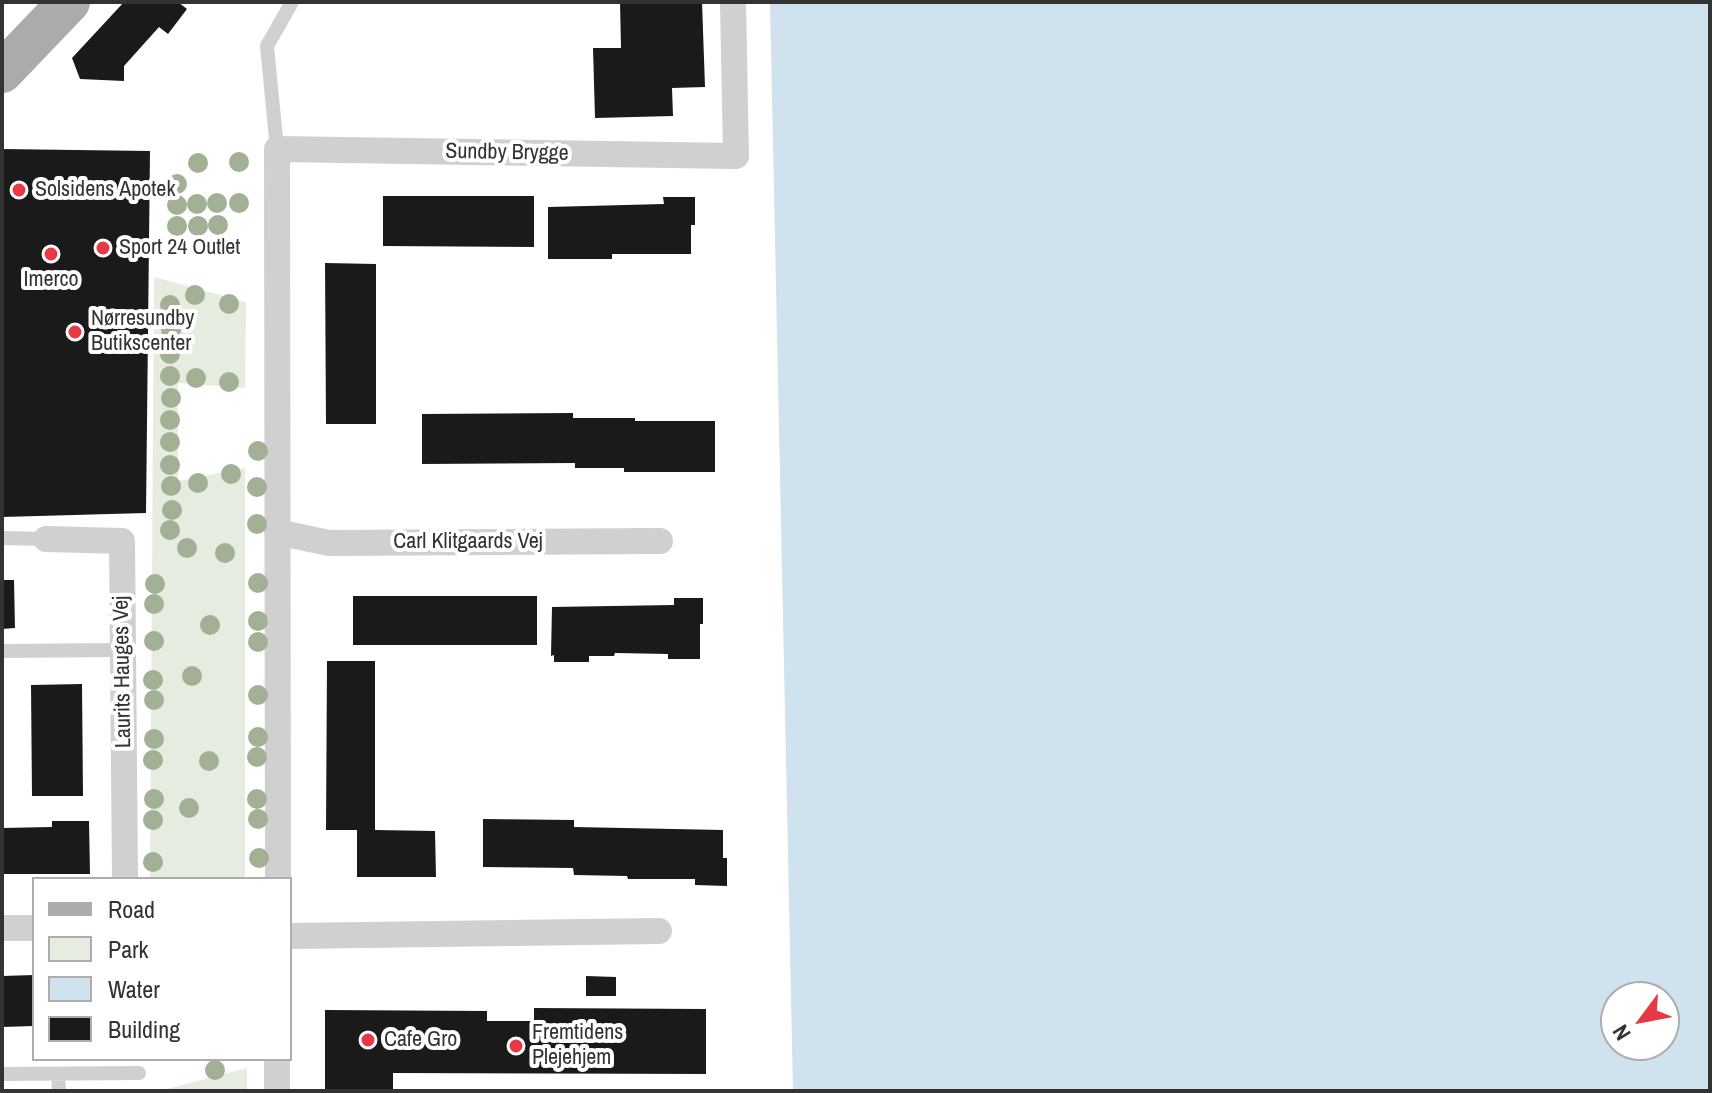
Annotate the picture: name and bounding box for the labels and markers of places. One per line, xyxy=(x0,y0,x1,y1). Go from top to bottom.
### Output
place label: Solsidens Apotek xyxy=(35,177,175,203)
marker: Solsidens Apotek xyxy=(10,181,28,199)
place label: Sport 24 Outlet xyxy=(119,235,240,261)
marker: Sport 24 Outlet xyxy=(94,239,112,257)
marker: Imerco xyxy=(42,245,60,263)
place label: Imerco xyxy=(23,267,79,293)
place label: Nørresundby Butikscenter xyxy=(91,306,194,358)
marker: Nørresundby Butikscenter xyxy=(66,323,84,341)
place label: Fremtidens Plejehjem xyxy=(532,1020,623,1072)
place label: Cafe Gro xyxy=(384,1027,457,1053)
marker: Cafe Gro xyxy=(359,1031,377,1049)
marker: Fremtidens Plejehjem xyxy=(507,1037,525,1055)

